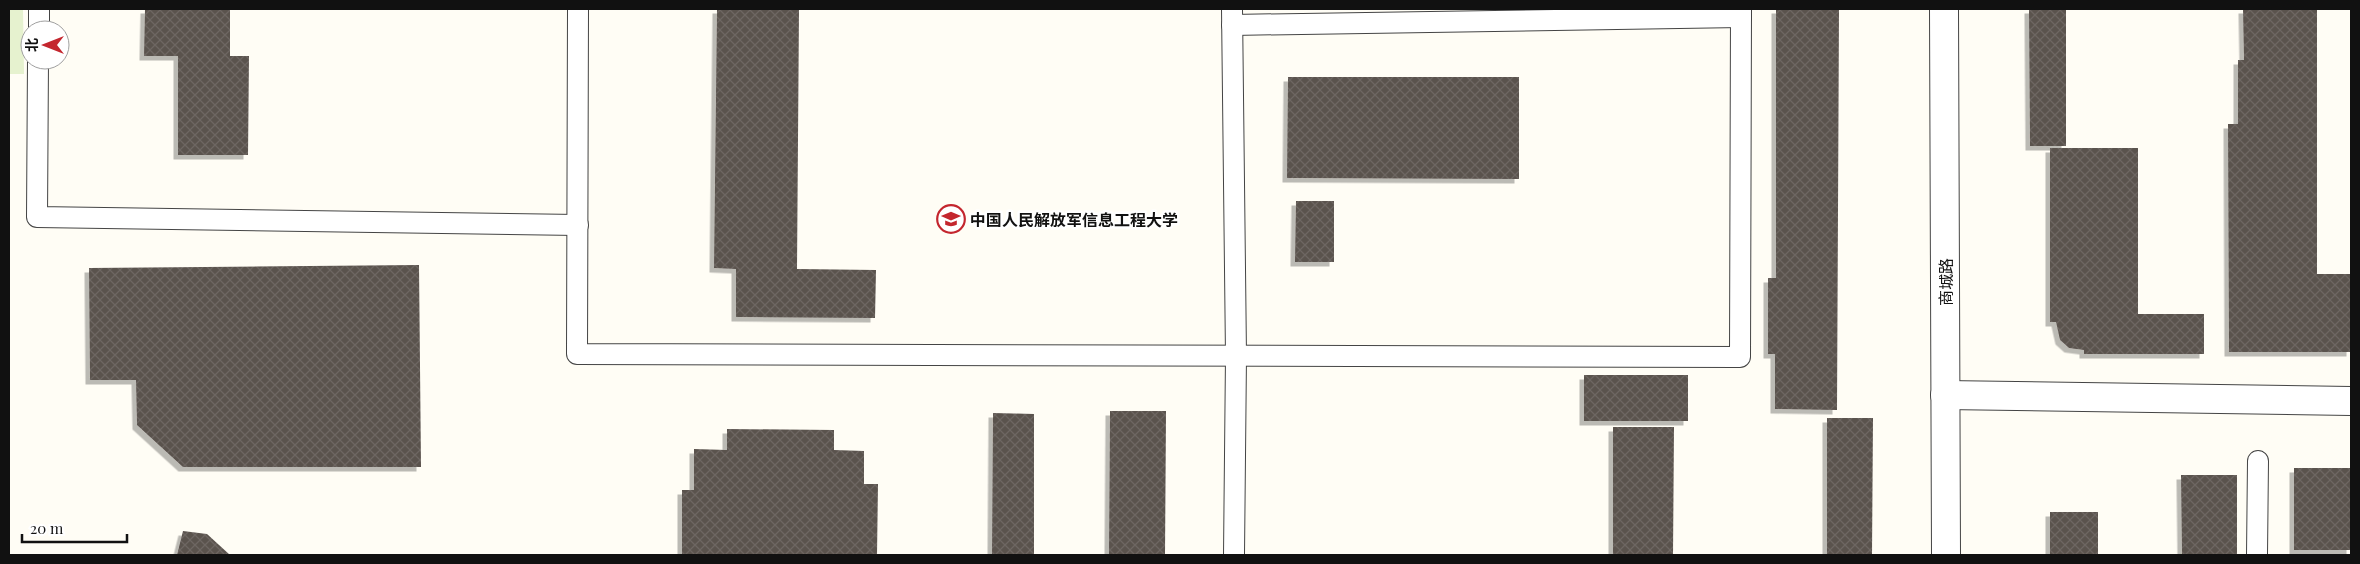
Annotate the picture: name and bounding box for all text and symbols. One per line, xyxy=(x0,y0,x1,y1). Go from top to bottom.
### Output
north arrow xyxy=(20,20,70,70)
text: 北 xyxy=(22,38,41,52)
school or university icon: 中国人民解放军信息工程大学 xyxy=(936,204,966,234)
place label: 中国人民解放军信息工程大学 xyxy=(970,209,1178,230)
street label: 商城路 xyxy=(1935,258,1956,306)
scale bar xyxy=(22,512,128,544)
text: 20 m xyxy=(30,518,64,538)

